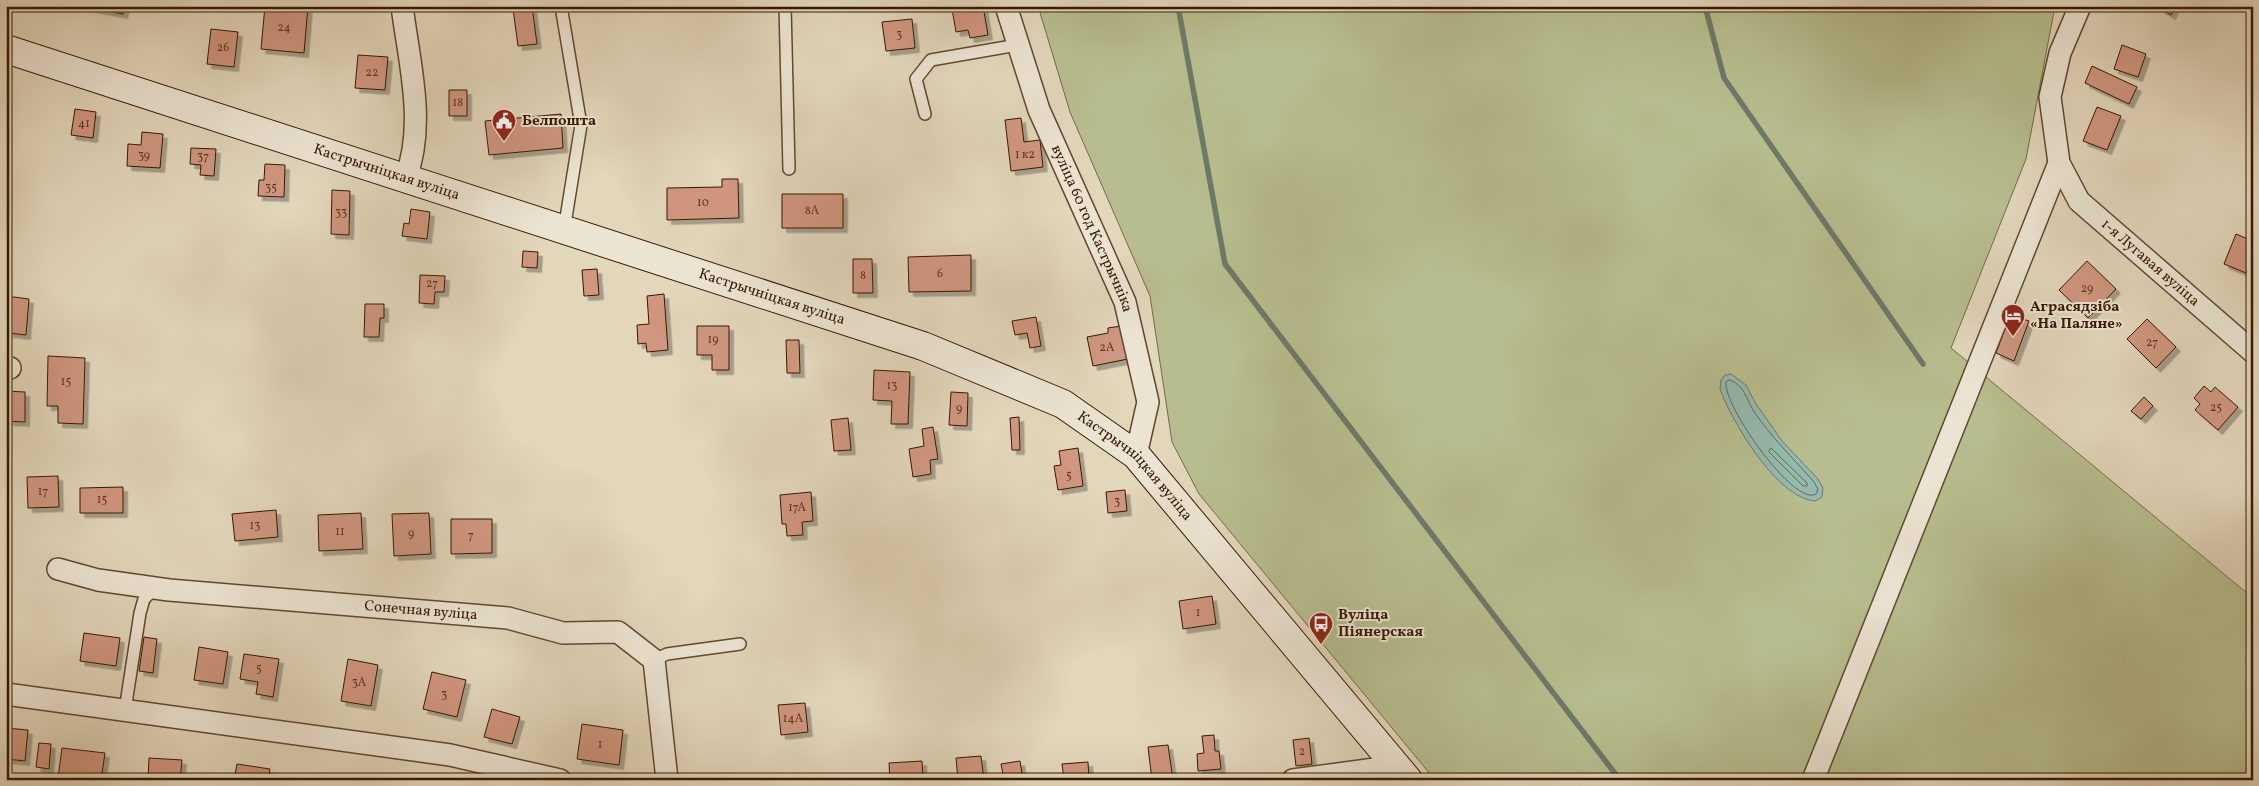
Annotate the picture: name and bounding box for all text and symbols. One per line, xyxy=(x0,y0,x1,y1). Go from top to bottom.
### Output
house number: 24 xyxy=(277,20,291,36)
house number: 3 xyxy=(896,27,902,43)
house number: 26 xyxy=(217,40,229,56)
house number: 22 xyxy=(366,65,378,81)
house number: 18 xyxy=(453,95,463,111)
public building icon: Белпошта xyxy=(491,108,517,142)
place label: Белпошта xyxy=(522,111,596,132)
house number: 41 xyxy=(78,116,90,132)
street label: Кастрычніцкая вуліца xyxy=(311,139,462,206)
street label: вуліца 60 год Кастрычніка xyxy=(1045,142,1137,314)
house number: 1 к2 xyxy=(1015,147,1035,163)
house number: 39 xyxy=(138,148,150,164)
house number: 37 xyxy=(197,149,209,165)
house number: 35 xyxy=(265,180,277,196)
house number: 10 xyxy=(697,195,709,211)
house number: 8А xyxy=(805,203,820,219)
house number: 33 xyxy=(335,205,347,221)
street label: 1-я Лугавая вуліца xyxy=(2096,214,2204,312)
street label: Кастрычніцкая вуліца xyxy=(696,264,848,331)
house number: 6 xyxy=(937,266,943,282)
house number: 8 xyxy=(860,268,866,284)
house number: 27 xyxy=(426,276,438,292)
house number: 29 xyxy=(2081,281,2093,297)
place label: Аграсядзіба «На Паляне» xyxy=(2030,297,2123,335)
hotel icon: Аграсядзіба «На Паляне» xyxy=(2000,303,2026,337)
house number: 19 xyxy=(708,332,718,348)
house number: 27 xyxy=(2146,335,2158,351)
house number: 2А xyxy=(1100,340,1115,356)
house number: 15 xyxy=(61,374,71,390)
house number: 13 xyxy=(887,378,897,394)
house number: 25 xyxy=(2210,400,2222,416)
house number: 9 xyxy=(956,401,962,417)
street label: Кастрычніцкая вуліца xyxy=(1073,406,1197,525)
house number: 5 xyxy=(1066,468,1072,484)
house number: 17 xyxy=(38,484,48,500)
house number: 15 xyxy=(97,492,107,508)
house number: 3 xyxy=(1114,494,1120,510)
house number: 17А xyxy=(788,500,806,516)
house number: 13 xyxy=(250,518,260,534)
house number: 11 xyxy=(335,524,345,540)
house number: 9 xyxy=(408,526,414,542)
house number: 7 xyxy=(468,528,474,544)
street label: Сонечная вуліца xyxy=(363,596,479,626)
house number: 1 xyxy=(1196,605,1200,621)
place label: Вуліца Піянерская xyxy=(1338,605,1423,643)
bus stop icon: Вуліца Піянерская xyxy=(1308,611,1334,645)
house number: 5 xyxy=(256,661,262,677)
house number: 3А xyxy=(352,675,367,691)
house number: 3 xyxy=(441,687,447,703)
house number: 14А xyxy=(783,711,804,727)
house number: 1 xyxy=(598,737,602,753)
house number: 2 xyxy=(1299,744,1305,760)

